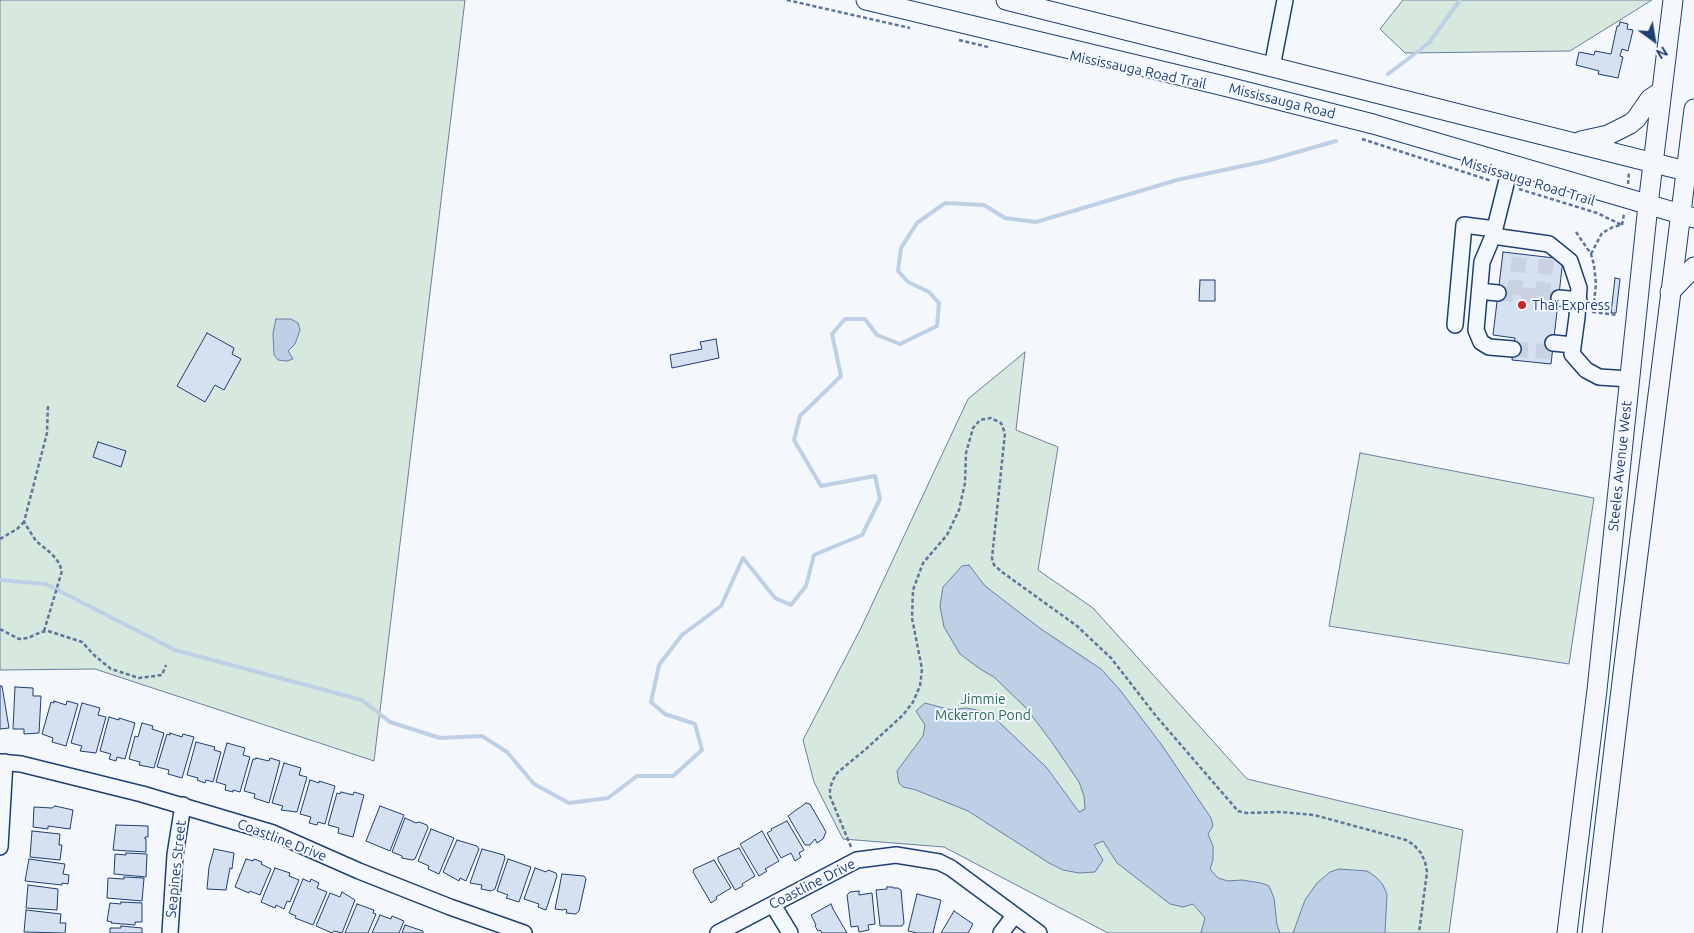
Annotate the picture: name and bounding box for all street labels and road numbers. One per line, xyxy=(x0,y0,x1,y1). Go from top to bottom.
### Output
street label: Mississauga Road Trail xyxy=(1068,47,1208,93)
street label: Mississauga Road xyxy=(1227,80,1337,122)
street label: Mississauga Road Trail xyxy=(1459,153,1597,209)
street label: Steeles Avenue West xyxy=(1605,400,1635,532)
street label: Coastline Drive xyxy=(235,815,329,865)
street label: Seapines Street xyxy=(163,819,189,919)
street label: Coastline Drive xyxy=(766,855,858,913)

